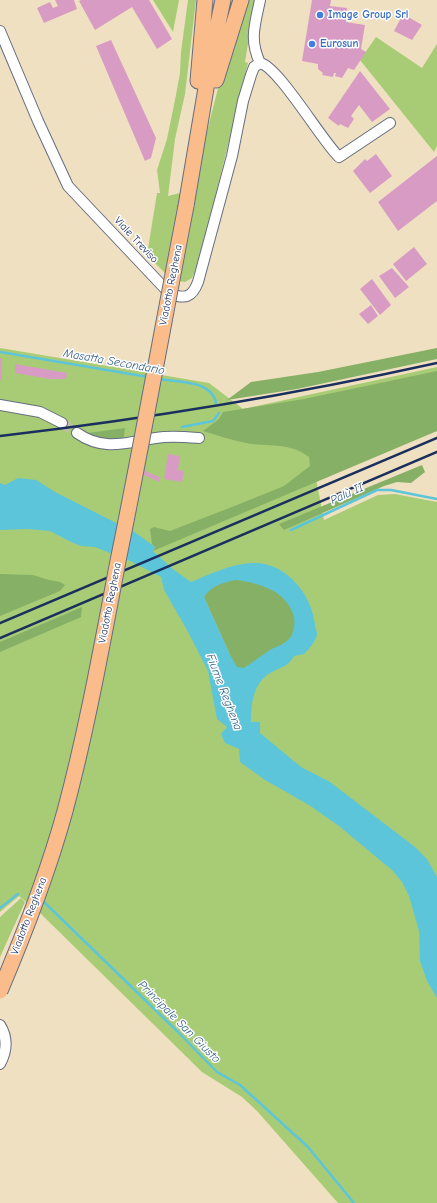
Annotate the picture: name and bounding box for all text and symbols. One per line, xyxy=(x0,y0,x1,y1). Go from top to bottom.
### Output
place label: Image Group Srl xyxy=(328,8,408,22)
marker: Image Group Srl xyxy=(315,10,325,20)
place label: Eurosun xyxy=(320,37,359,51)
marker: Eurosun xyxy=(307,39,317,49)
street label: Viale Treviso xyxy=(111,214,161,266)
street label: Viadotto Reghena xyxy=(157,243,185,327)
water label: Masatta Secondario xyxy=(62,346,166,378)
water label: Palù II xyxy=(328,480,366,508)
street label: Viadotto Reghena xyxy=(96,561,124,645)
water label: Fiume Reghena xyxy=(203,652,245,732)
street label: Viadotto Reghena xyxy=(8,875,50,957)
water label: Principale San Giusto xyxy=(135,978,223,1066)

